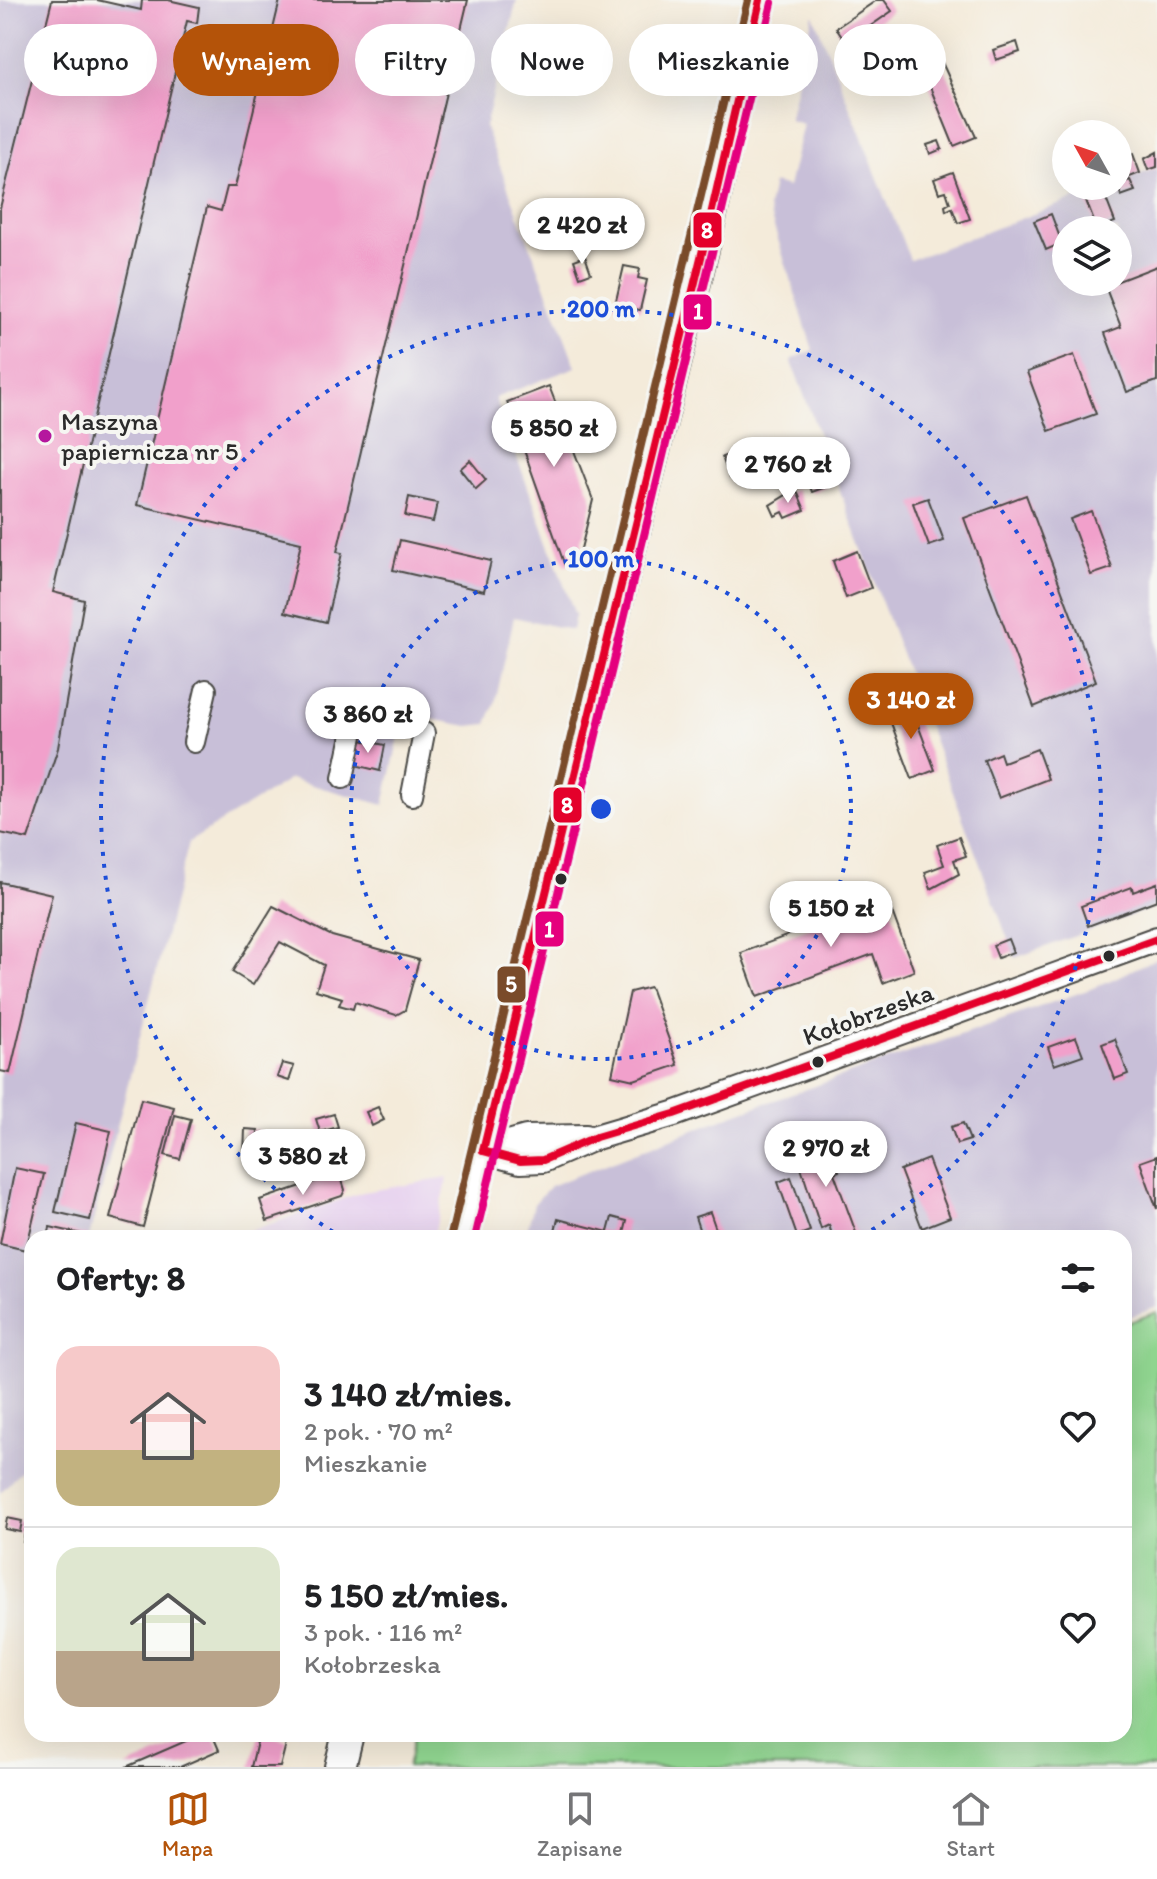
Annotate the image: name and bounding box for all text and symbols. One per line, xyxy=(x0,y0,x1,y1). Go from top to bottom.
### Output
chip: Kupno xyxy=(24,24,157,96)
chip: Wynajem xyxy=(173,24,339,96)
chip: Filtry xyxy=(355,24,475,96)
chip: Nowe xyxy=(491,24,613,96)
chip: Mieszkanie xyxy=(629,24,818,96)
chip: Dom xyxy=(834,24,946,96)
north arrow xyxy=(1052,120,1132,200)
map controls xyxy=(1052,120,1132,296)
pin: 2 420 zł xyxy=(499,198,665,266)
text: 2 420 zł xyxy=(537,208,627,240)
line badge: 8 xyxy=(692,211,723,249)
button: layers xyxy=(1052,216,1132,296)
text: 8 xyxy=(701,217,713,244)
line badge: 1 xyxy=(682,293,713,331)
text: 200 m xyxy=(567,294,636,323)
text: 1 xyxy=(693,298,704,325)
pin: 5 850 zł xyxy=(471,401,637,469)
place label: Maszyna papiernicza nr 5 xyxy=(61,405,239,467)
text: 5 850 zł xyxy=(510,411,598,443)
marker: Maszyna papiernicza nr 5 xyxy=(36,427,54,445)
pin: 2 760 zł xyxy=(705,437,871,505)
text: 2 760 zł xyxy=(744,447,832,479)
text: 100 m xyxy=(568,544,635,573)
pin: 3 140 zł xyxy=(828,673,994,741)
text: 3 140 zł xyxy=(866,683,956,715)
pin: 3 860 zł xyxy=(285,687,451,755)
text: 3 860 zł xyxy=(323,697,413,729)
line badge: 8 xyxy=(552,786,583,824)
text: 8 xyxy=(561,792,573,819)
centre of rings xyxy=(587,795,615,823)
unlabelled marker xyxy=(553,871,569,887)
pin: 5 150 zł xyxy=(748,881,914,949)
text: 5 150 zł xyxy=(788,891,874,923)
line badge: 1 xyxy=(534,910,565,948)
text: 1 xyxy=(544,916,555,943)
unlabelled marker xyxy=(1101,948,1117,964)
line badge: 5 xyxy=(496,965,527,1004)
text: 5 xyxy=(505,971,517,998)
street label: Kołobrzeska xyxy=(798,975,938,1052)
unlabelled marker xyxy=(810,1054,826,1070)
pin: 2 970 zł xyxy=(743,1121,909,1189)
pin: 3 580 zł xyxy=(220,1129,386,1197)
text: 2 970 zł xyxy=(782,1131,870,1163)
text: 3 580 zł xyxy=(258,1139,348,1171)
icon: filters xyxy=(1056,1256,1100,1300)
text: Oferty: 8 xyxy=(56,1258,185,1299)
text: 3 140 zł/mies. xyxy=(304,1374,512,1415)
icon: home xyxy=(120,1378,216,1474)
icon: heart xyxy=(1056,1404,1100,1448)
text: 2 pok. · 70 m² xyxy=(304,1415,453,1447)
text: Mieszkanie xyxy=(304,1447,427,1479)
text: 5 150 zł/mies. xyxy=(304,1575,508,1616)
icon: home xyxy=(120,1579,216,1675)
icon: heart xyxy=(1056,1605,1100,1649)
text: 3 pok. · 116 m² xyxy=(304,1616,462,1648)
text: Kołobrzeska xyxy=(304,1648,441,1680)
tab: Mapa xyxy=(162,1787,213,1862)
tab: Zapisane xyxy=(537,1787,622,1862)
tab: Start xyxy=(946,1787,995,1862)

